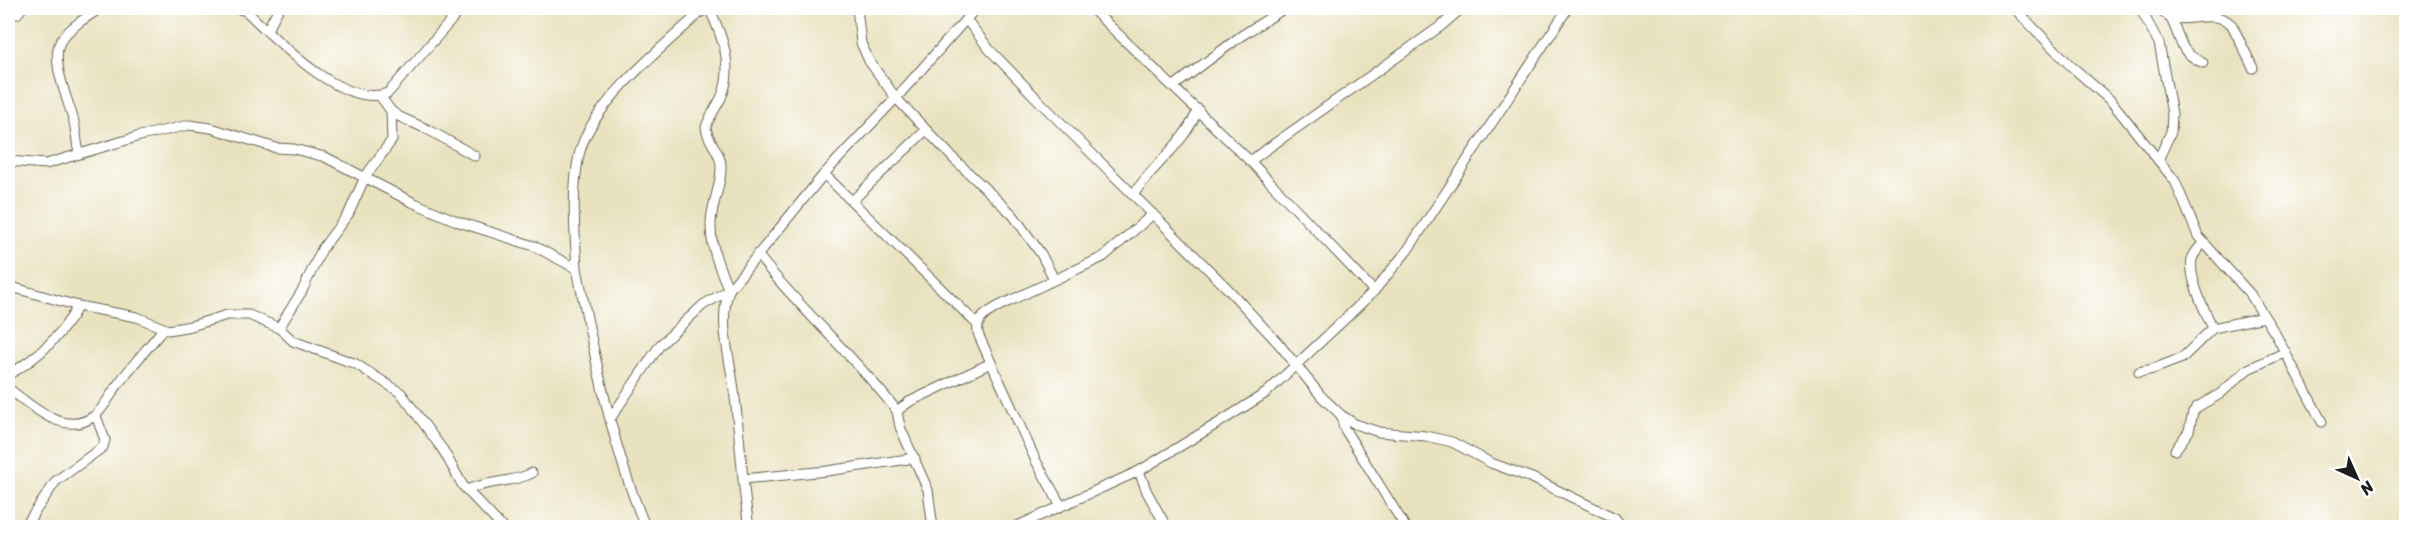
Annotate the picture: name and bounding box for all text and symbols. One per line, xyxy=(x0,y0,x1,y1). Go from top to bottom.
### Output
north arrow xyxy=(2327,448,2387,508)
text: N xyxy=(2352,473,2382,503)

